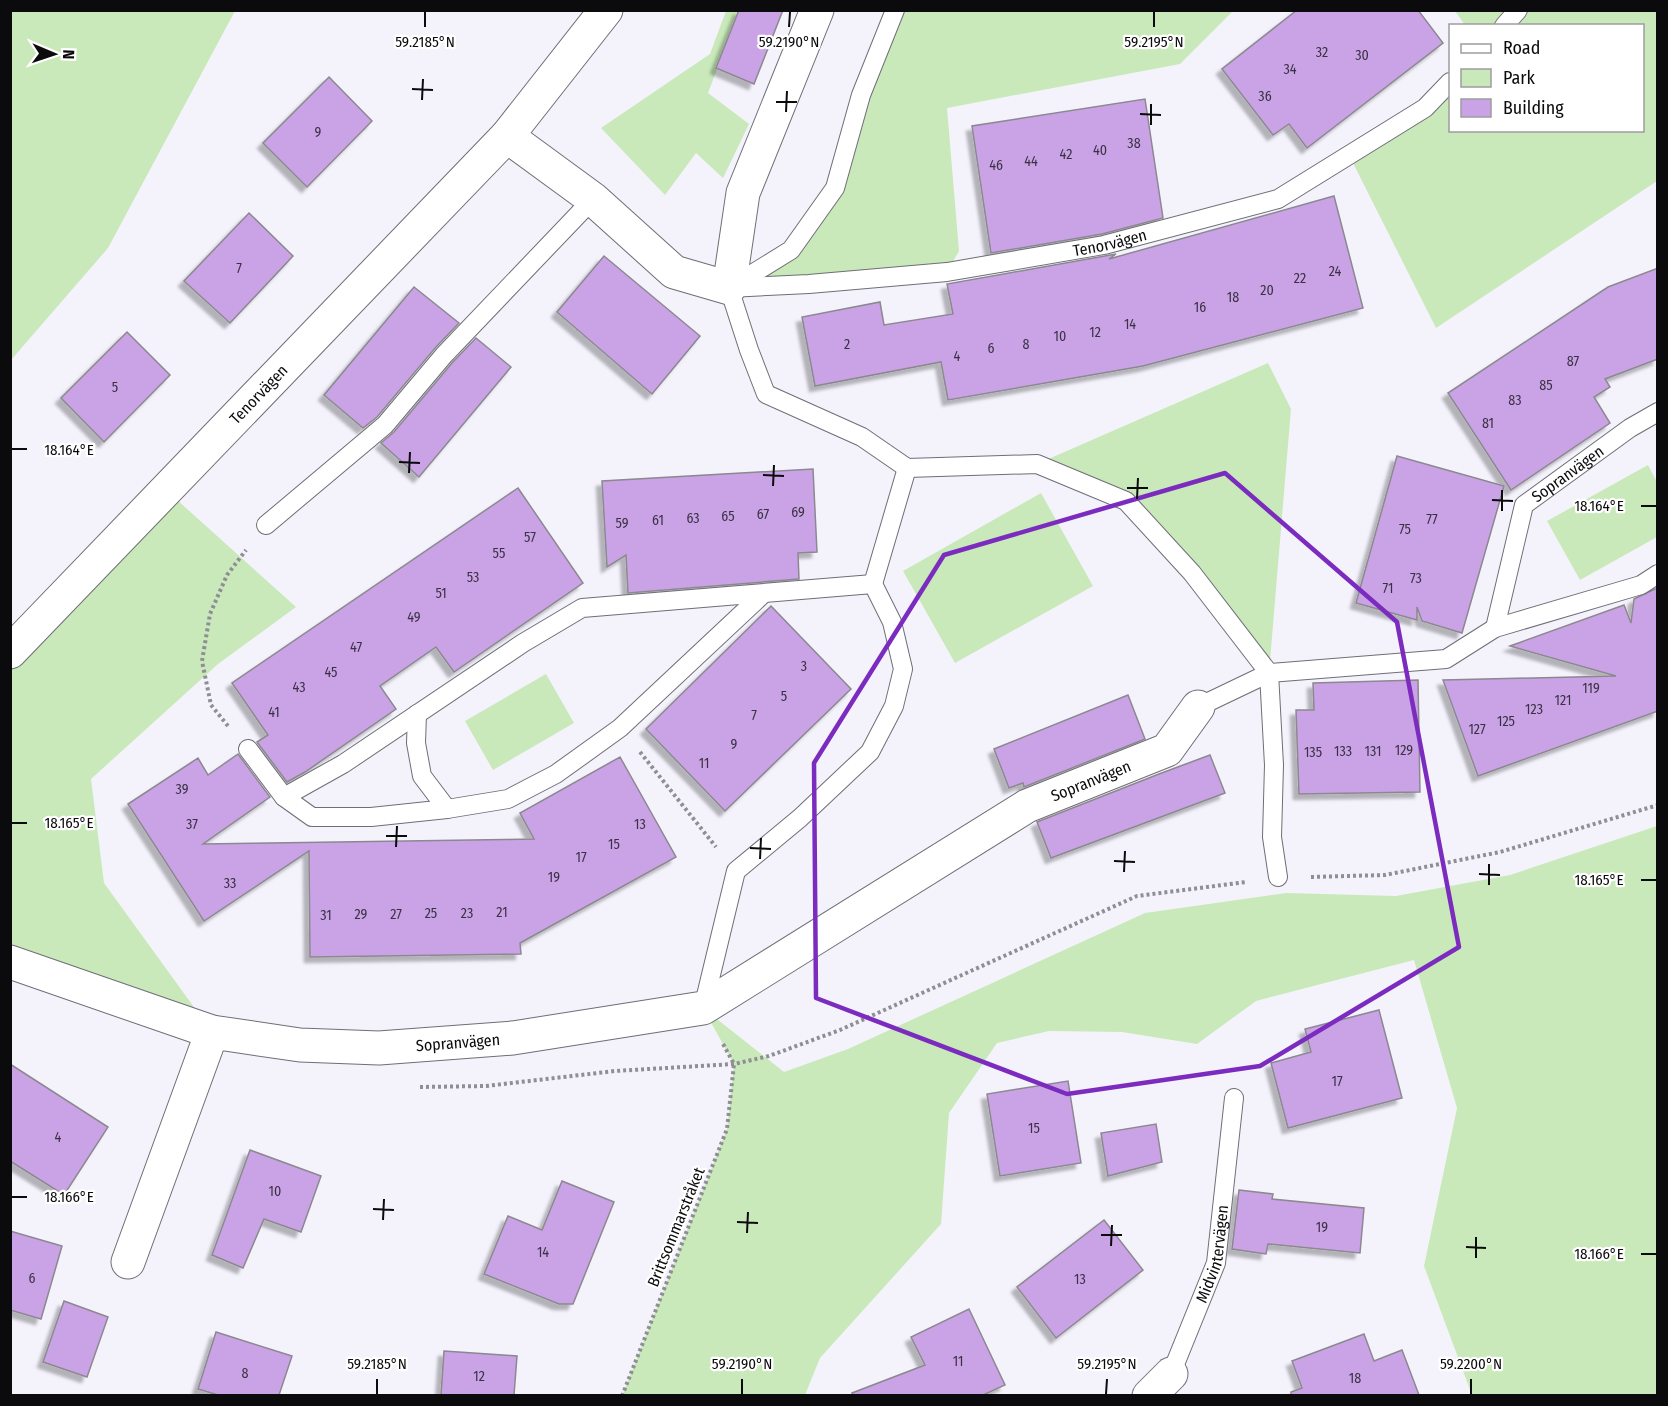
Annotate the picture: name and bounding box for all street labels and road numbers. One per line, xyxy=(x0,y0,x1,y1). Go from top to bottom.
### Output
street label: Tenorvägen xyxy=(1071,225,1149,260)
street label: Tenorvägen xyxy=(225,361,291,428)
street label: Sopranvägen xyxy=(1528,441,1607,506)
street label: Sopranvägen xyxy=(1048,756,1133,805)
street label: Sopranvägen xyxy=(415,1029,501,1055)
street label: Brittsommarstråket xyxy=(643,1164,709,1290)
street label: Midvintervägen xyxy=(1191,1204,1232,1305)

